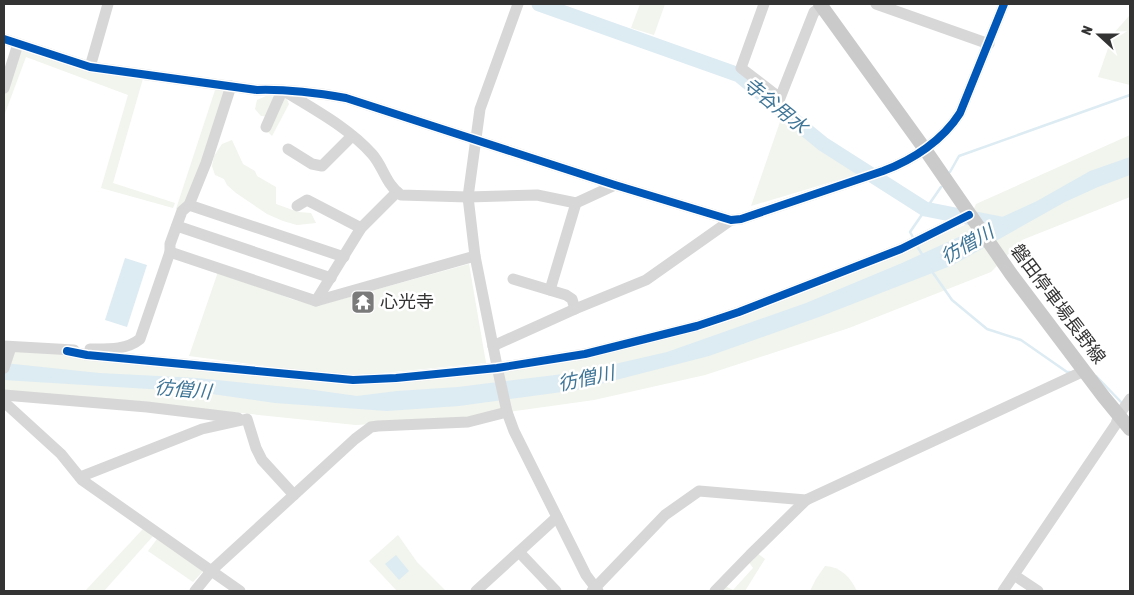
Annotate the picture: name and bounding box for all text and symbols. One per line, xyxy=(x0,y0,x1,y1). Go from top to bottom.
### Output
north arrow xyxy=(1074,10,1124,60)
text: N xyxy=(1078,24,1096,37)
water label: 寺谷用水 xyxy=(740,73,814,139)
water label: 彷僧川 xyxy=(937,219,999,268)
street label: 磐田停車場長野線 xyxy=(1007,240,1110,368)
temple icon: 心光寺 xyxy=(350,289,376,315)
place label: 心光寺 xyxy=(380,291,434,312)
water label: 彷僧川 xyxy=(556,361,618,395)
water label: 彷僧川 xyxy=(154,376,214,403)

